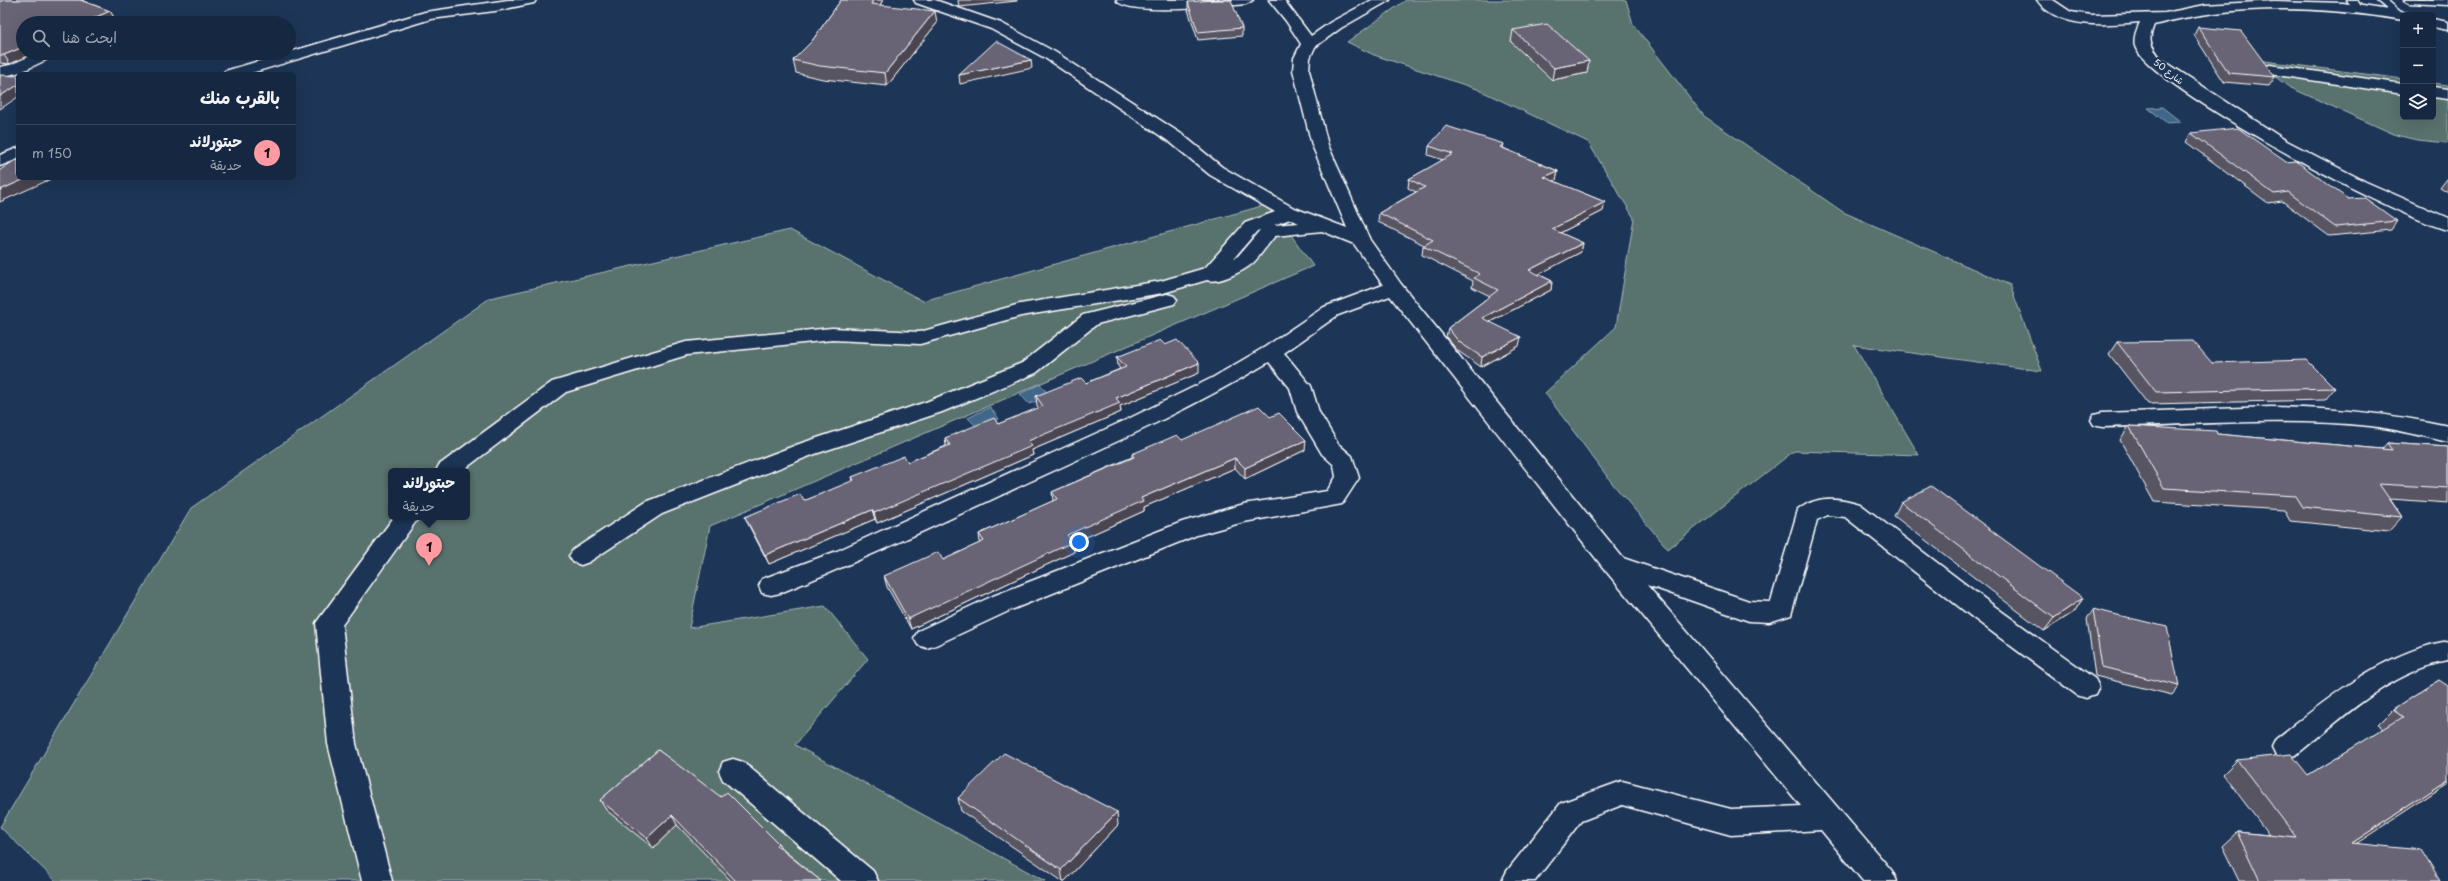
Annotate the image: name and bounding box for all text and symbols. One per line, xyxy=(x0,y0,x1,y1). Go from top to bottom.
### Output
map controls xyxy=(2400,12,2436,120)
button: + xyxy=(2400,12,2436,48)
search box xyxy=(16,16,296,60)
text: ابحث هنا xyxy=(62,25,117,48)
icon: search xyxy=(30,27,52,49)
button: − xyxy=(2400,48,2436,84)
street label: شارع 50 xyxy=(2151,55,2187,87)
text: بالقرب منك xyxy=(200,84,280,110)
button: layers xyxy=(2400,84,2436,120)
text: حبتورلاند xyxy=(190,129,242,152)
text: 150 m xyxy=(32,143,72,162)
text: 1 xyxy=(264,143,270,162)
text: حديقة xyxy=(210,155,242,174)
popup xyxy=(388,468,470,520)
text: حبتورلاند xyxy=(403,470,455,493)
text: حديقة xyxy=(403,496,435,515)
your location xyxy=(1069,532,1089,552)
pin: 1 xyxy=(416,533,442,566)

